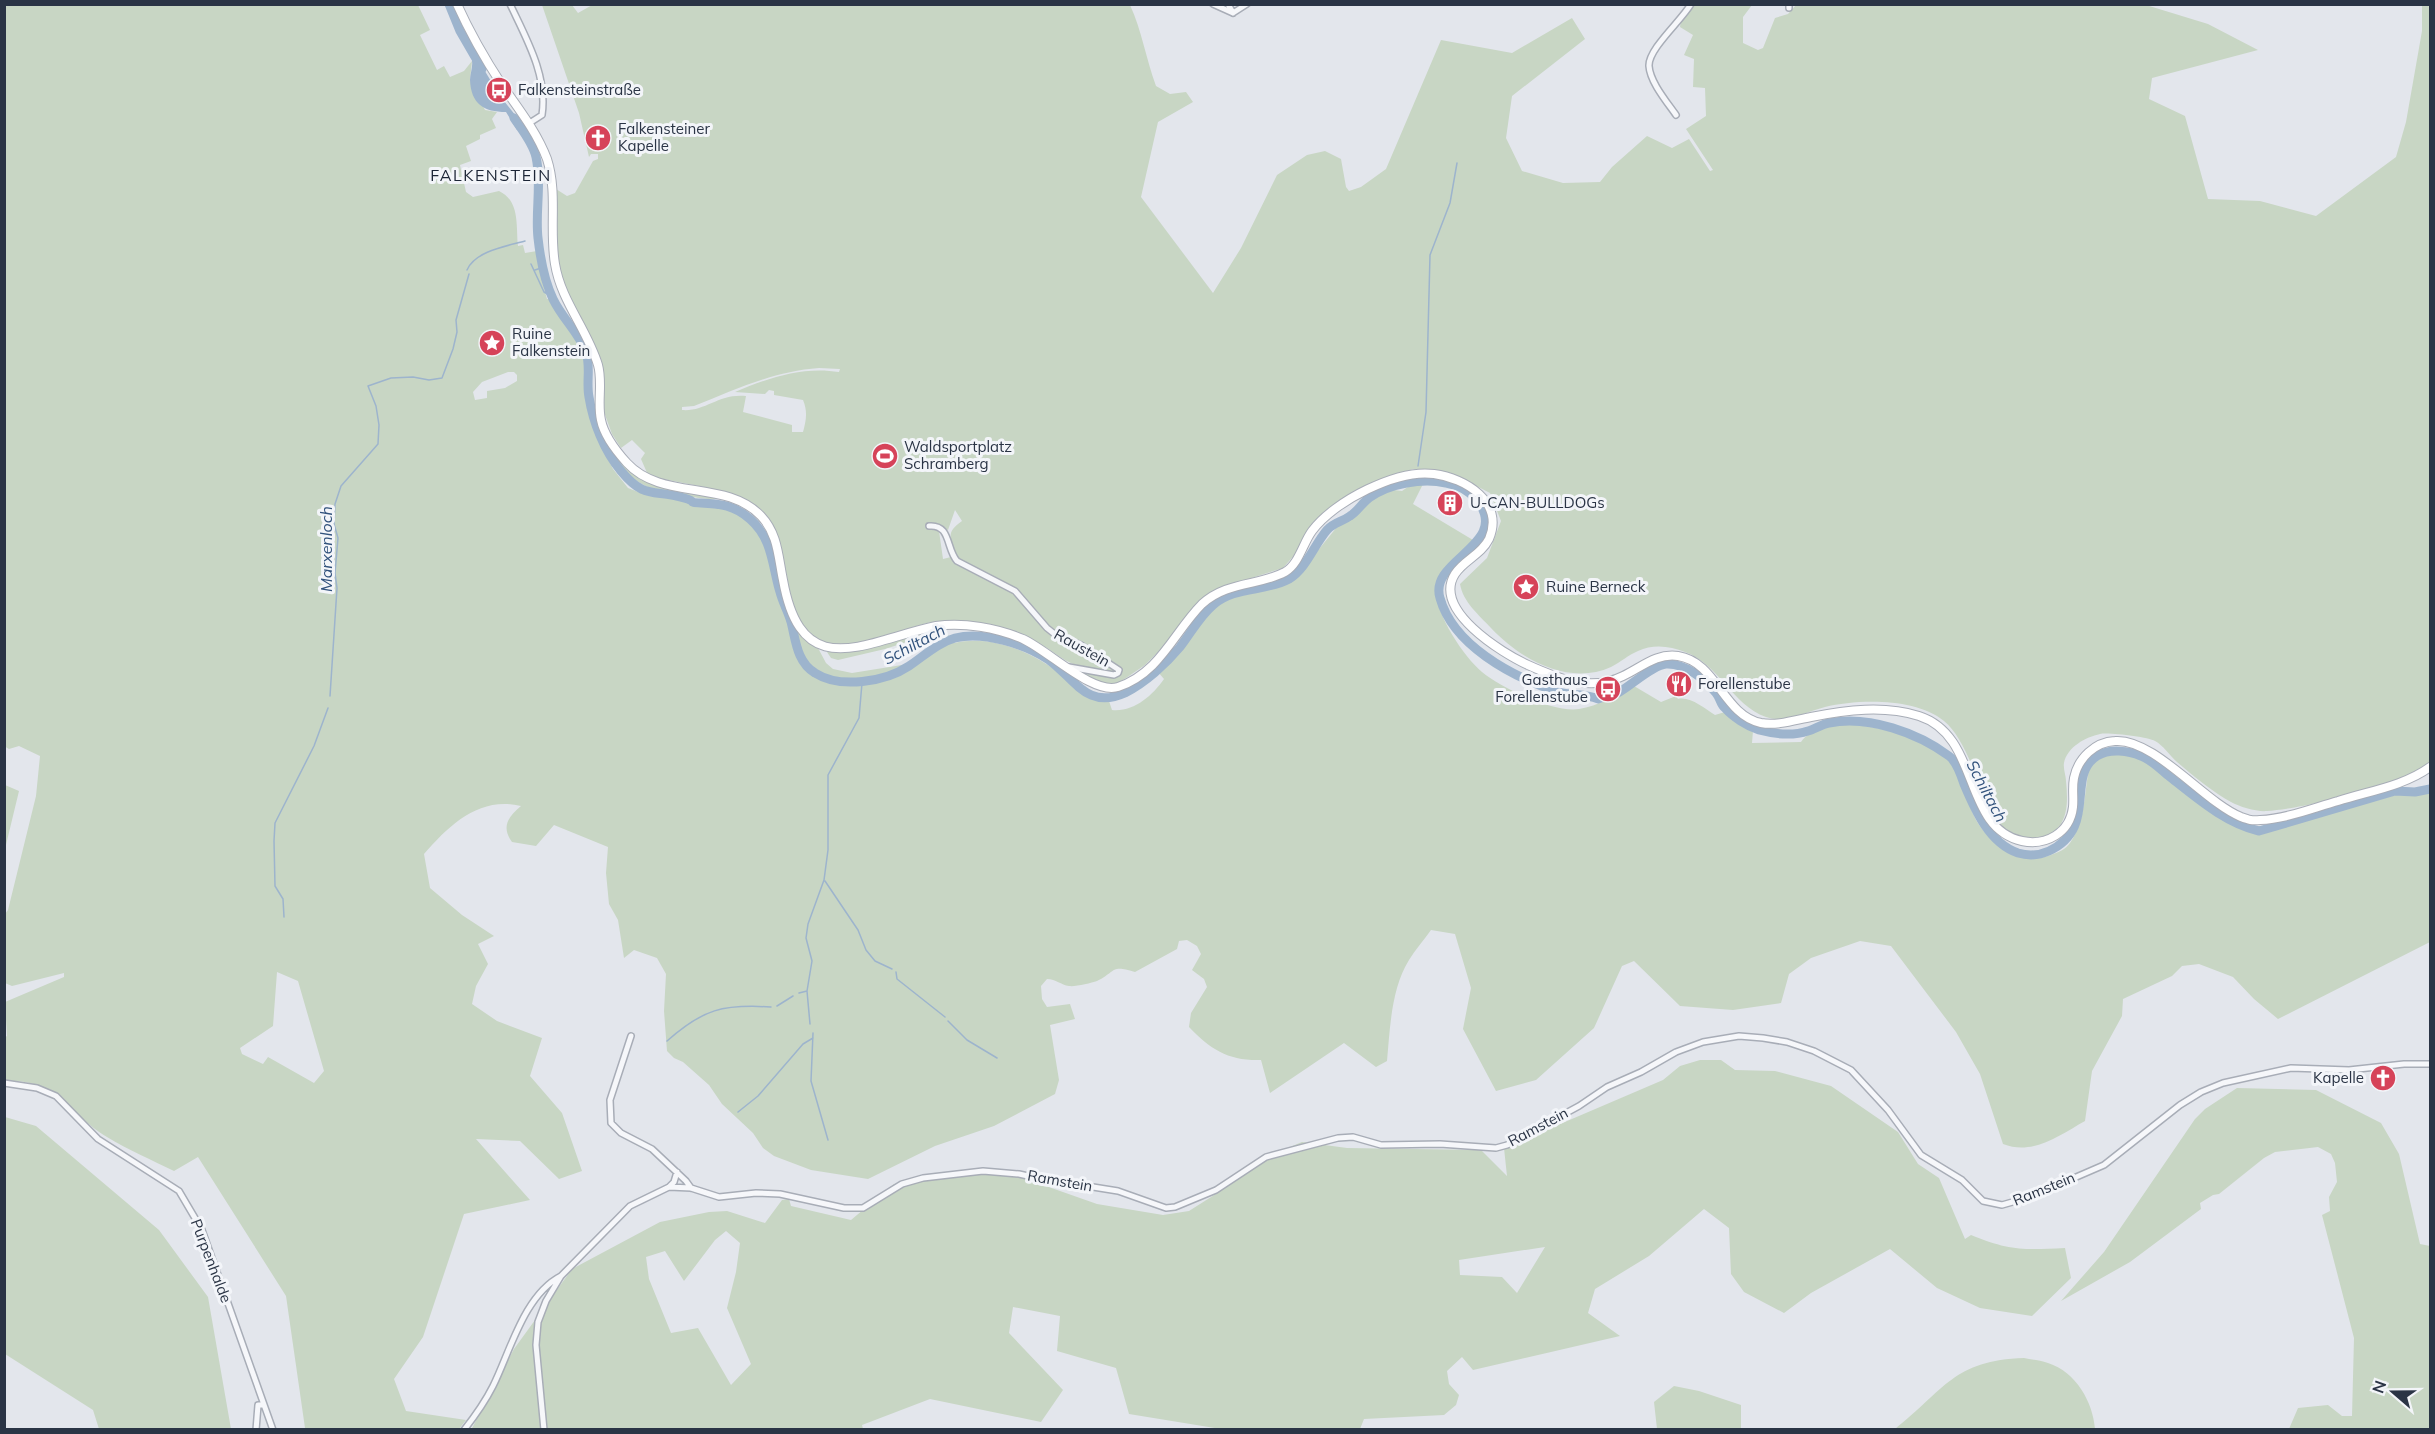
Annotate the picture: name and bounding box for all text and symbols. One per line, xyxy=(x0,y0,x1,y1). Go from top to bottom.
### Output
bus stop icon: Falkensteinstraße xyxy=(484,75,514,105)
place label: Falkensteinstraße xyxy=(518,80,641,99)
place label: Falkensteiner Kapelle xyxy=(618,119,710,155)
church icon: Falkensteiner Kapelle xyxy=(583,123,613,153)
district label: FALKENSTEIN xyxy=(430,165,552,185)
place label: Ruine Falkenstein xyxy=(512,324,590,360)
place icon: Ruine Falkenstein xyxy=(477,328,507,358)
place label: Waldsportplatz Schramberg xyxy=(904,437,1012,473)
sports icon: Waldsportplatz Schramberg xyxy=(870,441,900,471)
building icon: U-CAN-BULLDOGs xyxy=(1435,488,1465,518)
place label: U-CAN-BULLDOGs xyxy=(1470,493,1605,512)
water label: Marxenloch xyxy=(316,506,336,592)
place icon: Ruine Berneck xyxy=(1511,572,1541,602)
place label: Ruine Berneck xyxy=(1546,577,1646,596)
water label: Schiltach xyxy=(880,619,948,669)
street label: Raustein xyxy=(1051,624,1114,671)
restaurant icon: Forellenstube xyxy=(1664,669,1694,699)
place label: Gasthaus Forellenstube xyxy=(1495,670,1588,706)
bus stop icon: Gasthaus Forellenstube xyxy=(1593,674,1623,704)
place label: Forellenstube xyxy=(1698,674,1791,693)
water label: Schiltach xyxy=(1962,757,2012,825)
church icon: Kapelle xyxy=(2368,1063,2398,1093)
place label: Kapelle xyxy=(2313,1068,2364,1087)
street label: Ramstein xyxy=(1504,1103,1571,1150)
street label: Ramstein xyxy=(1026,1165,1094,1196)
street label: Ramstein xyxy=(2010,1167,2078,1210)
street label: Purpenhalde xyxy=(187,1216,236,1305)
north arrow xyxy=(2363,1362,2423,1422)
text: N xyxy=(2367,1378,2390,1396)

